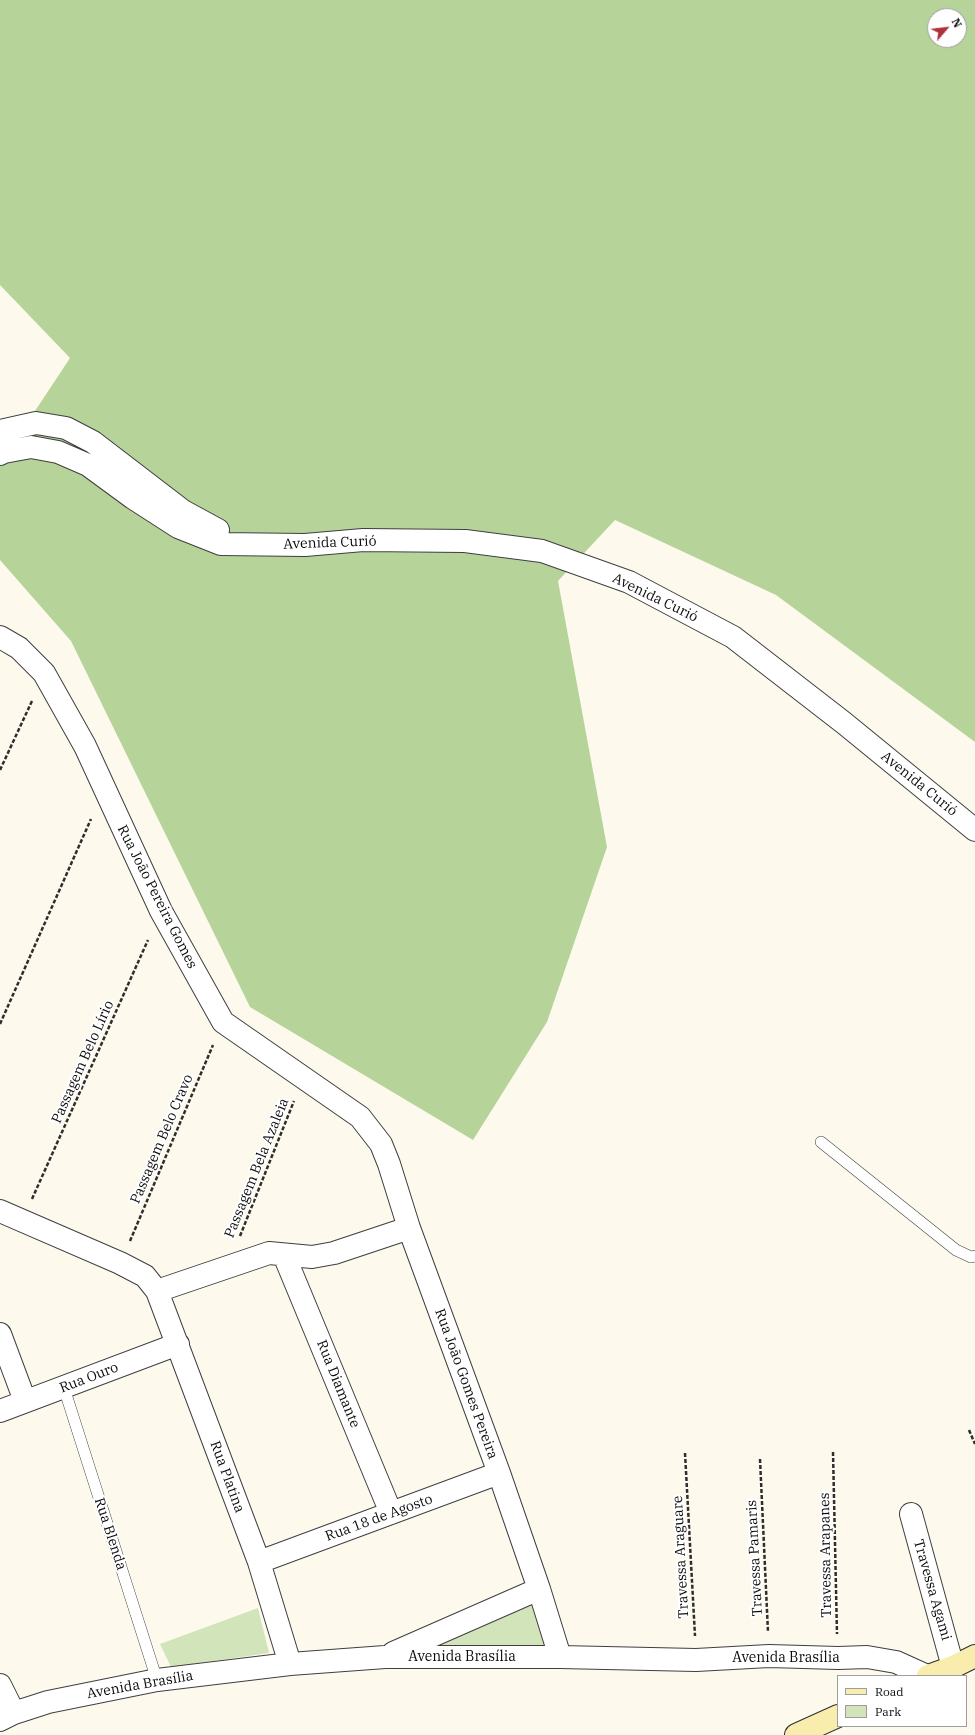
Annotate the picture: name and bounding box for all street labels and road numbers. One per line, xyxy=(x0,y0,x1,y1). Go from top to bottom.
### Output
street label: Avenida Curió xyxy=(283,533,377,553)
street label: Avenida Curió xyxy=(609,570,701,626)
street label: Avenida Curió xyxy=(878,748,960,820)
street label: Rua João Pereira Gomes xyxy=(113,822,201,972)
street label: Passagem Belo Lírio xyxy=(48,998,118,1126)
street label: Passagem Belo Cravo xyxy=(127,1072,197,1206)
street label: Passagem Bela Azaleia xyxy=(221,1096,293,1240)
street label: Rua João Gomes Pereira xyxy=(431,1307,501,1461)
street label: Rua Diamante xyxy=(313,1338,363,1430)
street label: Rua Ouro xyxy=(57,1359,121,1397)
street label: Rua Platina xyxy=(206,1439,248,1515)
street label: Rua 18 de Agosto xyxy=(323,1491,435,1545)
street label: Travessa Arapanes xyxy=(817,1492,835,1618)
street label: Travessa Araguare xyxy=(669,1495,693,1619)
street label: Rua Blenda xyxy=(90,1496,130,1572)
street label: Travessa Pamaris xyxy=(744,1499,766,1617)
street label: Travessa Agami xyxy=(910,1537,954,1643)
street label: Avenida Brasília xyxy=(408,1649,516,1665)
street label: Avenida Brasília xyxy=(732,1650,840,1666)
street label: Avenida Brasília xyxy=(86,1667,194,1703)

